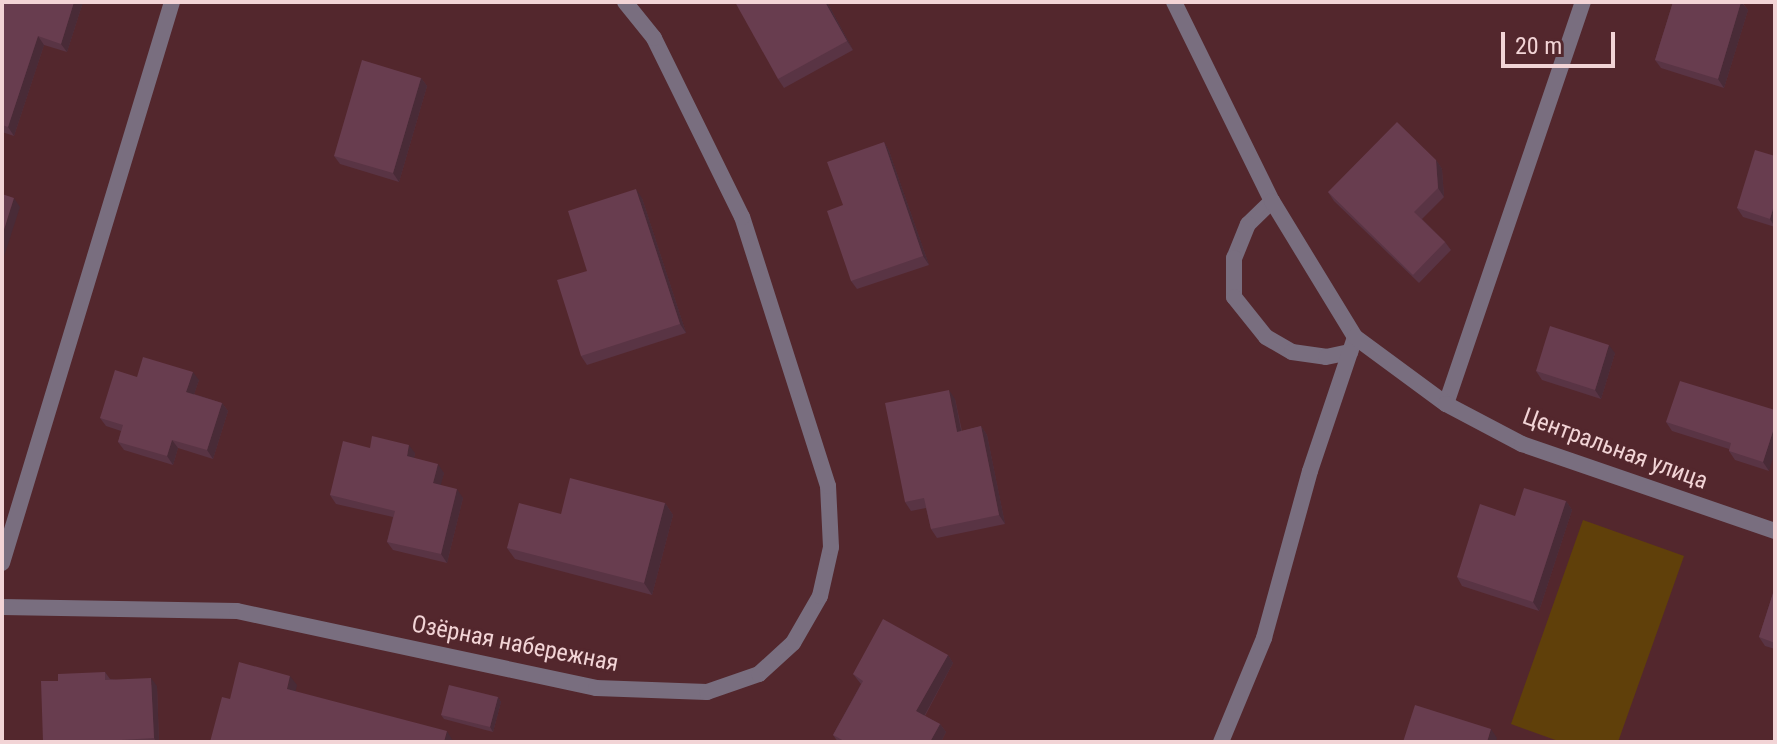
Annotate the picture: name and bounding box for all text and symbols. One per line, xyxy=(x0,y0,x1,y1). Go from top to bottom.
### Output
scale bar xyxy=(1505,16,1619,66)
text: 20 m xyxy=(1515,32,1562,60)
street label: Центральная улица xyxy=(1518,402,1712,496)
street label: Озёрная набережная xyxy=(409,610,621,678)

